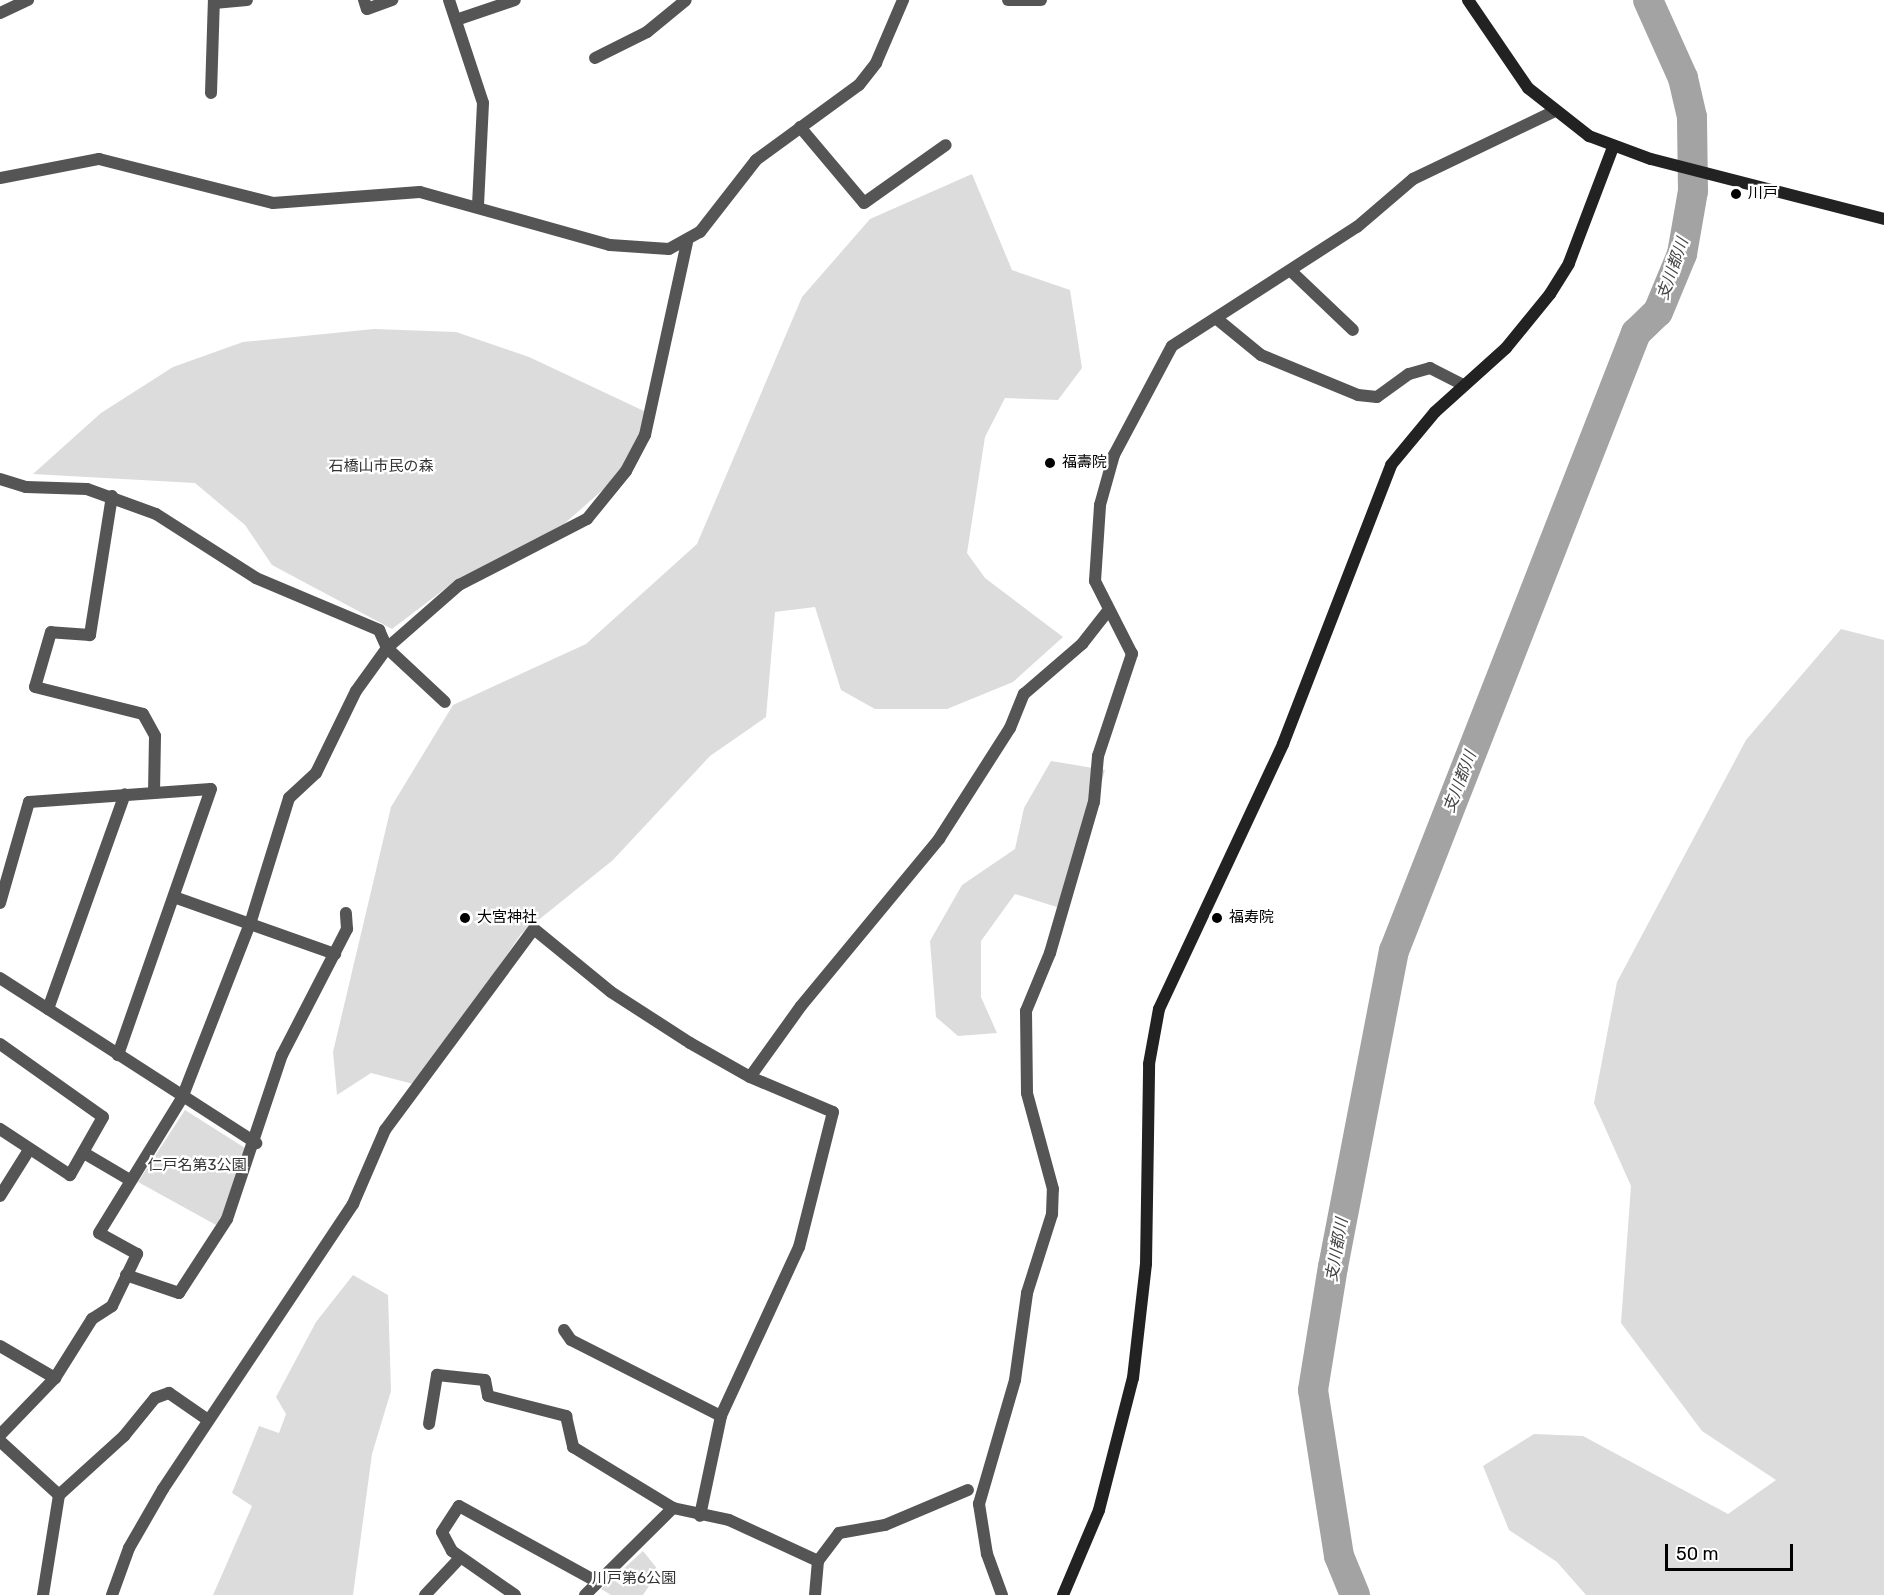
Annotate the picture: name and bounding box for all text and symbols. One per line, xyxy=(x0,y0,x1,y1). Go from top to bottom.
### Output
place label: 川戸 xyxy=(1748,185,1778,203)
marker: 川戸 xyxy=(1729,187,1743,201)
water label: 支川都川 xyxy=(1654,236,1692,302)
place label: 福壽院 xyxy=(1062,454,1107,472)
marker: 福壽院 xyxy=(1043,456,1057,470)
park label: 石橋山市民の森 xyxy=(329,458,433,476)
water label: 支川都川 xyxy=(1440,749,1480,815)
place label: 大宮神社 xyxy=(477,909,537,927)
place label: 福寿院 xyxy=(1229,909,1274,927)
marker: 大宮神社 xyxy=(458,911,472,925)
marker: 福寿院 xyxy=(1210,911,1224,925)
park label: 仁戸名第3公園 xyxy=(147,1157,247,1175)
water label: 支川都川 xyxy=(1322,1217,1352,1283)
scale bar xyxy=(1668,1532,1796,1570)
text: 50 m xyxy=(1676,1543,1719,1565)
park label: 川戸第6公園 xyxy=(592,1570,676,1588)

